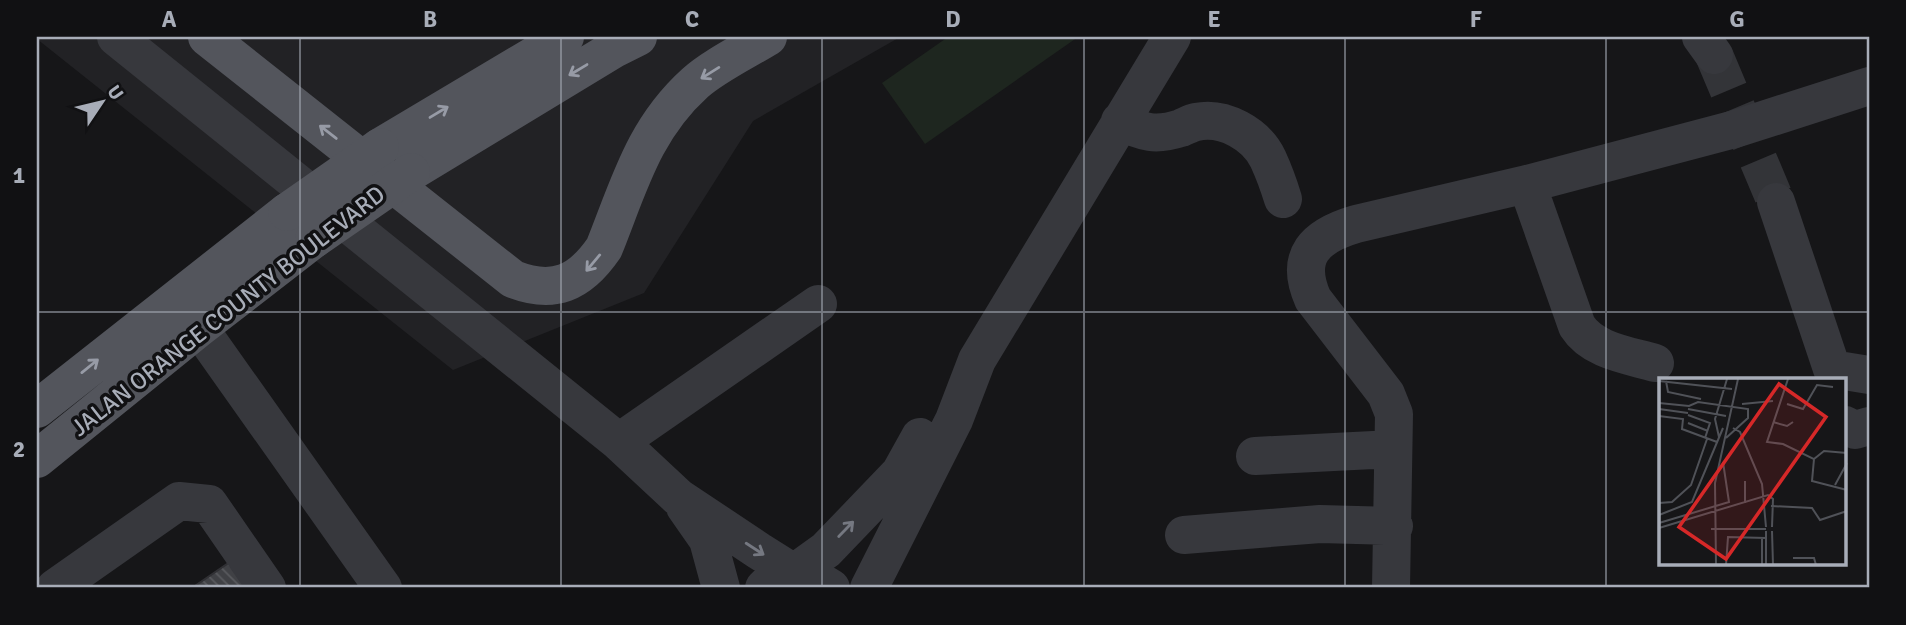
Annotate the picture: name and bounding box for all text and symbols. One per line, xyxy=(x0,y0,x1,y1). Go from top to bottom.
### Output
text: A xyxy=(162,5,177,34)
text: B xyxy=(423,5,437,34)
text: C xyxy=(685,5,699,34)
text: D xyxy=(945,5,961,34)
text: E xyxy=(1207,5,1221,34)
text: F xyxy=(1470,5,1482,34)
text: G xyxy=(1729,5,1745,34)
one-way arrow xyxy=(569,64,589,78)
north arrow xyxy=(66,66,136,136)
one-way arrow xyxy=(701,66,721,80)
text: U xyxy=(102,81,129,105)
one-way arrow xyxy=(428,104,448,118)
one-way arrow xyxy=(319,125,337,140)
text: 1 xyxy=(13,161,25,190)
street label: JALAN ORANGE COUNTY BOULEVARD xyxy=(65,179,391,443)
one-way arrow xyxy=(585,253,601,271)
one-way arrow xyxy=(81,359,99,374)
inset map xyxy=(1659,378,1846,566)
text: 2 xyxy=(13,435,25,464)
one-way arrow xyxy=(838,521,855,538)
one-way arrow xyxy=(745,541,764,556)

